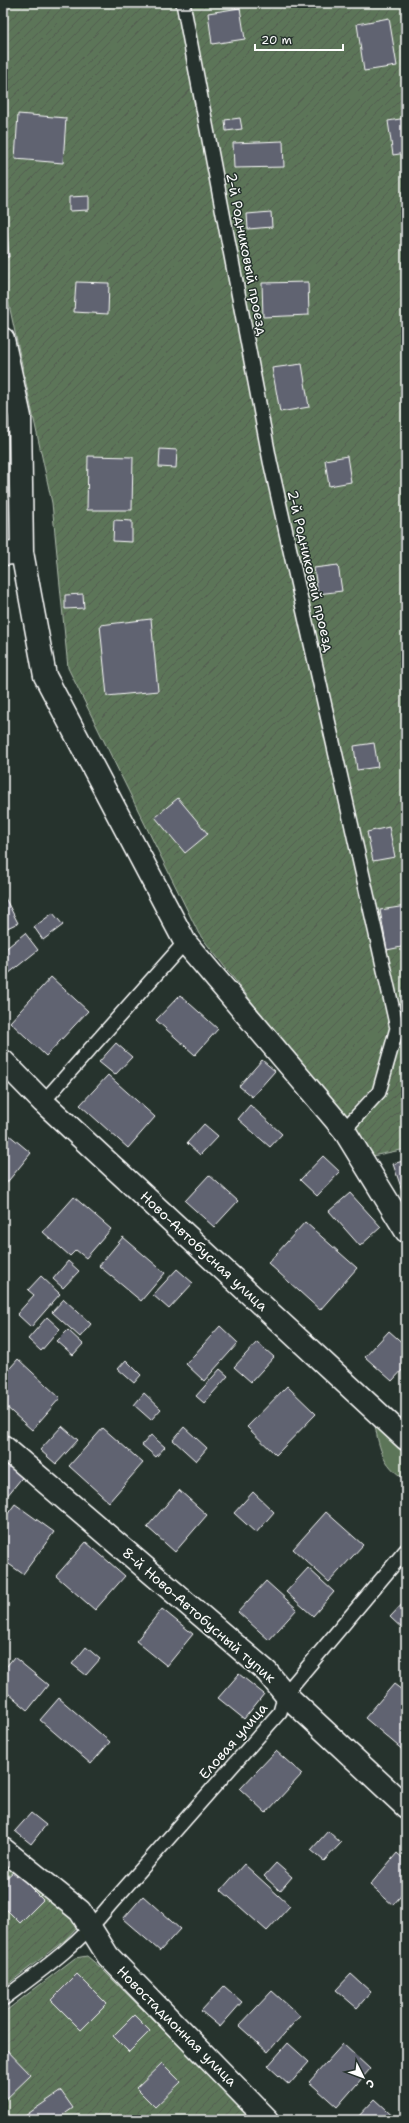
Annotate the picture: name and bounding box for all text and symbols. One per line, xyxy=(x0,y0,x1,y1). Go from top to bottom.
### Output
scale bar xyxy=(255,26,343,52)
text: 20 m xyxy=(261,32,292,48)
street label: 2-й Родниковый проезд xyxy=(222,171,272,337)
street label: 2-й Родниковый проезд xyxy=(284,488,338,654)
street label: Ново-Автобусная улица xyxy=(136,1187,272,1315)
street label: 8-й Ново-Автобусный тупик xyxy=(119,1543,280,1687)
street label: Еловая улица xyxy=(195,1699,271,1783)
street label: Новостадионная улица xyxy=(113,1962,241,2090)
north arrow xyxy=(343,2057,383,2097)
text: С xyxy=(362,2076,378,2091)

